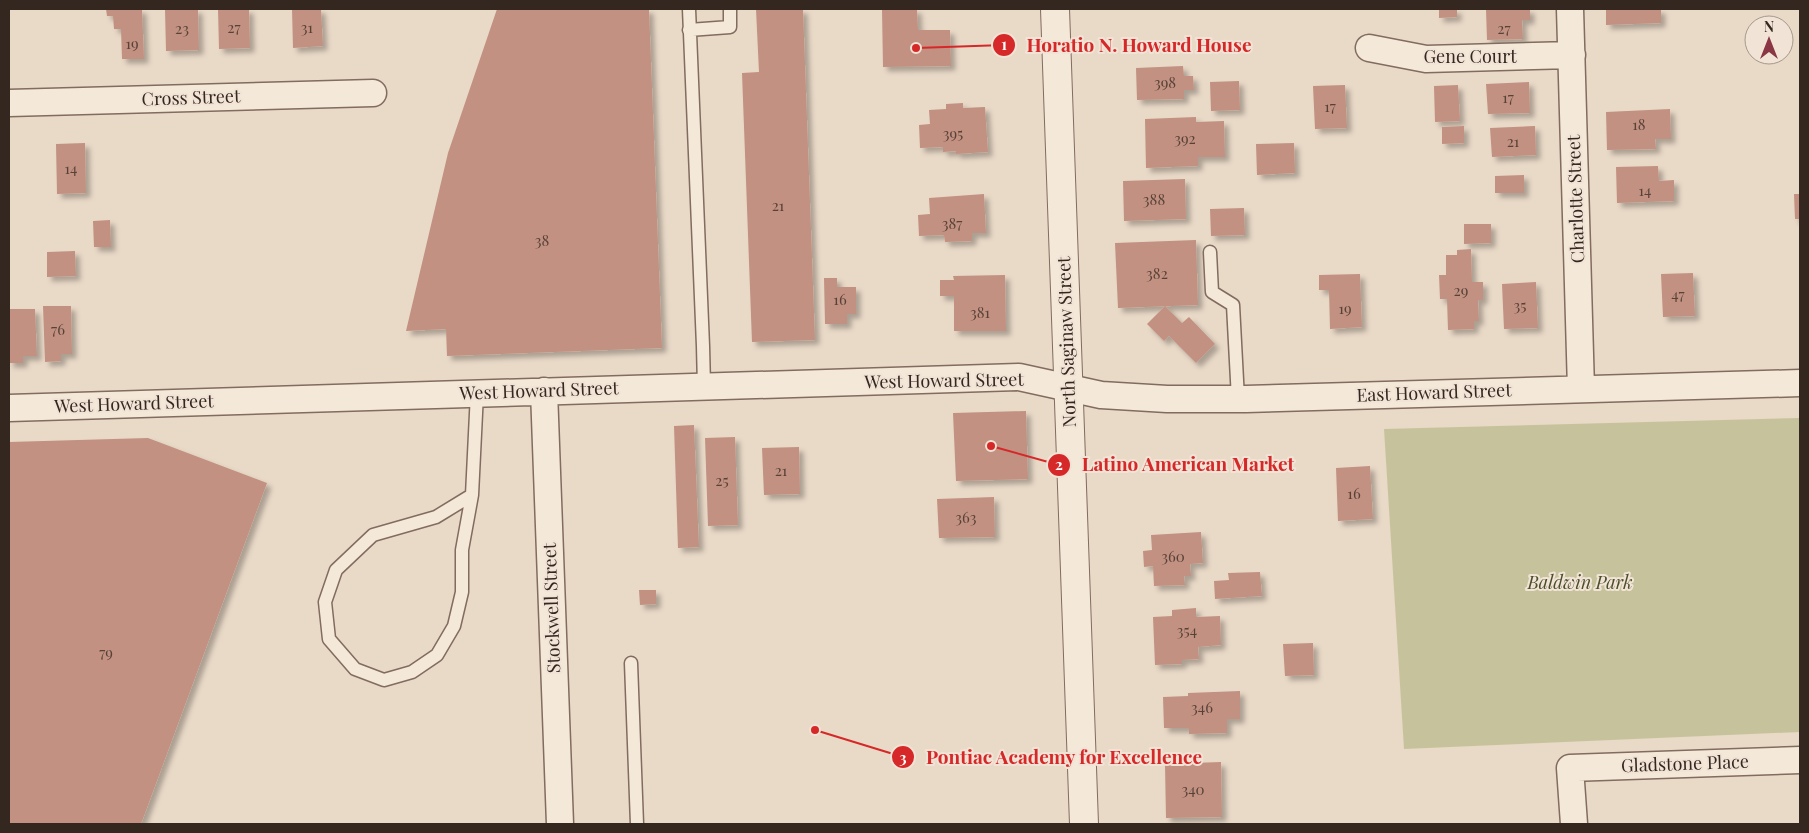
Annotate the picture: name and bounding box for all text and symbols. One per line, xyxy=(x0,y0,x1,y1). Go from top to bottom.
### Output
north arrow xyxy=(1744,15,1794,65)
house number: 27 xyxy=(227,17,241,37)
house number: 31 xyxy=(301,17,314,37)
text: N xyxy=(1764,17,1774,36)
house number: 23 xyxy=(175,18,189,38)
house number: 27 xyxy=(1497,18,1511,38)
callout: Horatio N. Howard House xyxy=(992,28,1262,62)
text: Horatio N. Howard House xyxy=(1027,31,1251,57)
house number: 19 xyxy=(125,33,139,53)
text: 1 xyxy=(1001,34,1007,54)
street label: Gene Court xyxy=(1423,44,1517,68)
house number: 398 xyxy=(1154,72,1176,92)
street label: Cross Street xyxy=(141,83,241,111)
house number: 17 xyxy=(1502,87,1514,107)
house number: 17 xyxy=(1324,96,1336,116)
house number: 18 xyxy=(1632,114,1646,134)
house number: 395 xyxy=(943,123,963,143)
house number: 392 xyxy=(1174,128,1196,148)
house number: 21 xyxy=(1507,131,1520,151)
street label: Charlotte Street xyxy=(1561,134,1589,264)
house number: 14 xyxy=(65,158,77,178)
house number: 14 xyxy=(1639,180,1651,200)
house number: 388 xyxy=(1143,189,1165,209)
house number: 21 xyxy=(772,195,785,215)
house number: 387 xyxy=(942,213,962,233)
house number: 38 xyxy=(535,230,549,250)
street label: North Saginaw Street xyxy=(1051,256,1081,428)
house number: 382 xyxy=(1146,263,1168,283)
house number: 29 xyxy=(1454,280,1468,300)
house number: 47 xyxy=(1671,284,1685,304)
house number: 16 xyxy=(833,289,847,309)
house number: 35 xyxy=(1514,295,1527,315)
house number: 19 xyxy=(1338,298,1352,318)
house number: 381 xyxy=(970,302,991,322)
house number: 76 xyxy=(51,319,65,339)
street label: West Howard Street xyxy=(863,367,1025,393)
street label: West Howard Street xyxy=(458,375,620,405)
street label: East Howard Street xyxy=(1356,377,1513,407)
street label: West Howard Street xyxy=(53,388,215,418)
callout: Latino American Market xyxy=(1047,448,1305,482)
text: Latino American Market xyxy=(1082,450,1295,476)
text: 2 xyxy=(1055,454,1063,474)
house number: 21 xyxy=(775,460,788,480)
house number: 25 xyxy=(715,470,729,490)
house number: 16 xyxy=(1347,483,1361,503)
house number: 363 xyxy=(955,507,977,527)
street label: Stockwell Street xyxy=(537,542,565,674)
house number: 360 xyxy=(1161,546,1185,566)
park label: Baldwin Park xyxy=(1526,570,1633,594)
house number: 354 xyxy=(1177,620,1197,640)
house number: 79 xyxy=(99,642,113,662)
house number: 346 xyxy=(1191,697,1213,717)
callout: Pontiac Academy for Excellence xyxy=(890,740,1213,774)
text: Pontiac Academy for Excellence xyxy=(926,743,1202,769)
text: 3 xyxy=(899,747,907,767)
street label: Gladstone Place xyxy=(1621,749,1749,777)
house number: 340 xyxy=(1181,779,1205,799)

